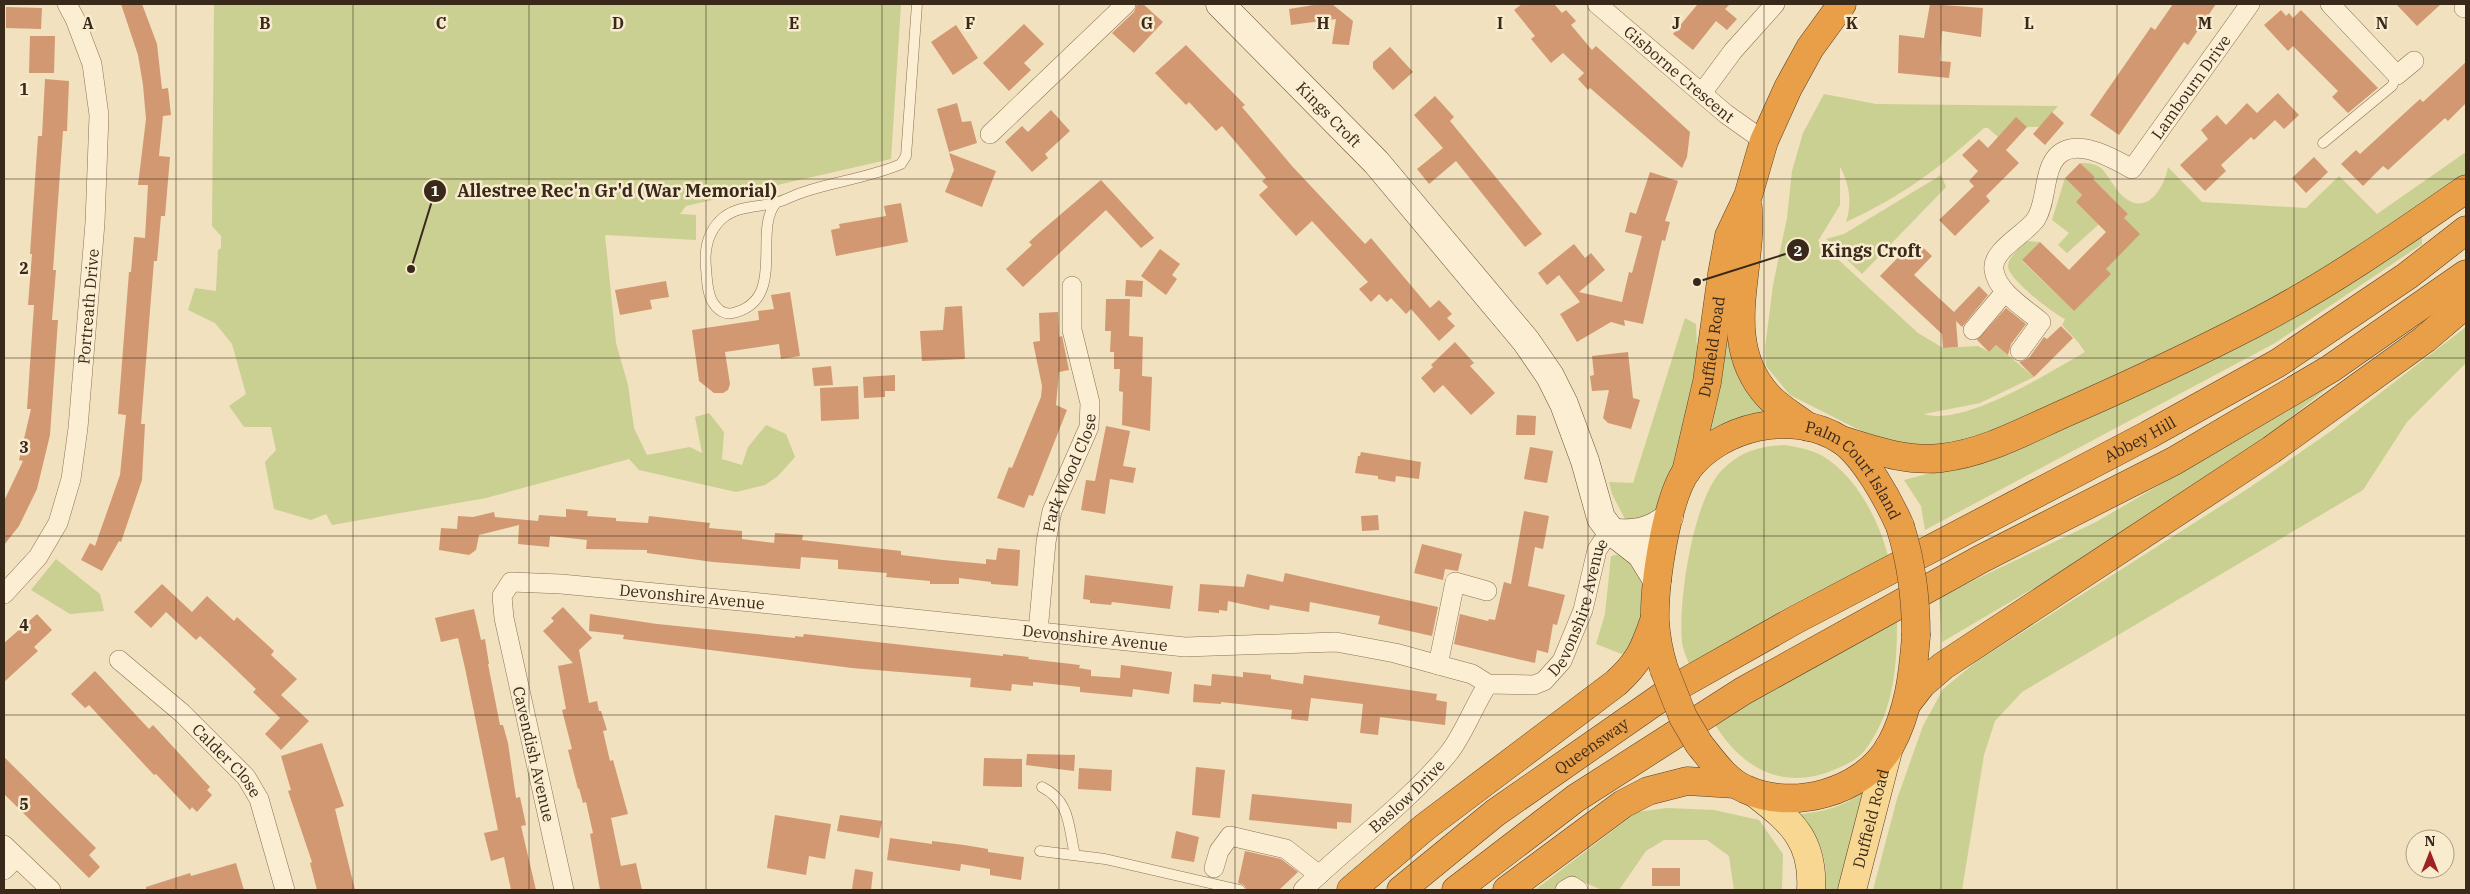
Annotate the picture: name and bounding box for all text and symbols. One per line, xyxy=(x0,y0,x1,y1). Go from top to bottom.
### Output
text: A xyxy=(82,13,94,33)
text: B xyxy=(259,13,271,33)
text: C xyxy=(436,13,446,33)
text: D xyxy=(612,13,624,33)
text: E xyxy=(789,13,799,33)
text: F xyxy=(965,13,975,33)
text: G xyxy=(1141,13,1153,33)
text: H xyxy=(1317,13,1330,33)
text: I xyxy=(1497,13,1503,33)
text: J xyxy=(1672,13,1680,33)
text: K xyxy=(1846,13,1859,33)
text: L xyxy=(2024,13,2034,33)
text: M xyxy=(2198,13,2212,33)
text: N xyxy=(2376,13,2388,33)
street label: Gisborne Crescent xyxy=(1620,21,1739,127)
street label: Lambourn Drive xyxy=(2147,31,2235,143)
street label: Kings Croft xyxy=(1292,77,1366,152)
text: 1 xyxy=(19,79,29,99)
callout: Allestree Rec'n Gr'd (War Memorial) xyxy=(422,174,787,207)
text: Allestree Rec'n Gr'd (War Memorial) xyxy=(457,179,777,202)
text: 1 xyxy=(430,181,440,200)
callout: Kings Croft xyxy=(1786,234,1931,267)
text: Kings Croft xyxy=(1821,239,1921,262)
text: 2 xyxy=(1793,241,1803,260)
street label: Portreath Drive xyxy=(73,248,103,365)
text: 2 xyxy=(19,258,29,278)
street label: Duffield Road xyxy=(1694,295,1729,399)
street label: Abbey Hill xyxy=(2101,412,2179,466)
street label: Park Wood Close xyxy=(1038,413,1100,533)
street label: Palm Court Island xyxy=(1803,416,1906,523)
text: 3 xyxy=(19,437,29,457)
street label: Devonshire Avenue xyxy=(1543,534,1612,680)
street label: Devonshire Avenue xyxy=(618,580,766,613)
text: 4 xyxy=(19,615,29,635)
street label: Devonshire Avenue xyxy=(1021,620,1169,655)
street label: Cavendish Avenue xyxy=(509,684,559,824)
street label: Queensway xyxy=(1550,713,1633,779)
street label: Calder Close xyxy=(188,719,266,801)
street label: Baslow Drive xyxy=(1365,755,1449,837)
street label: Duffield Road xyxy=(1848,766,1893,870)
text: 5 xyxy=(19,794,29,814)
north arrow xyxy=(2405,829,2455,879)
text: N xyxy=(2424,832,2436,850)

